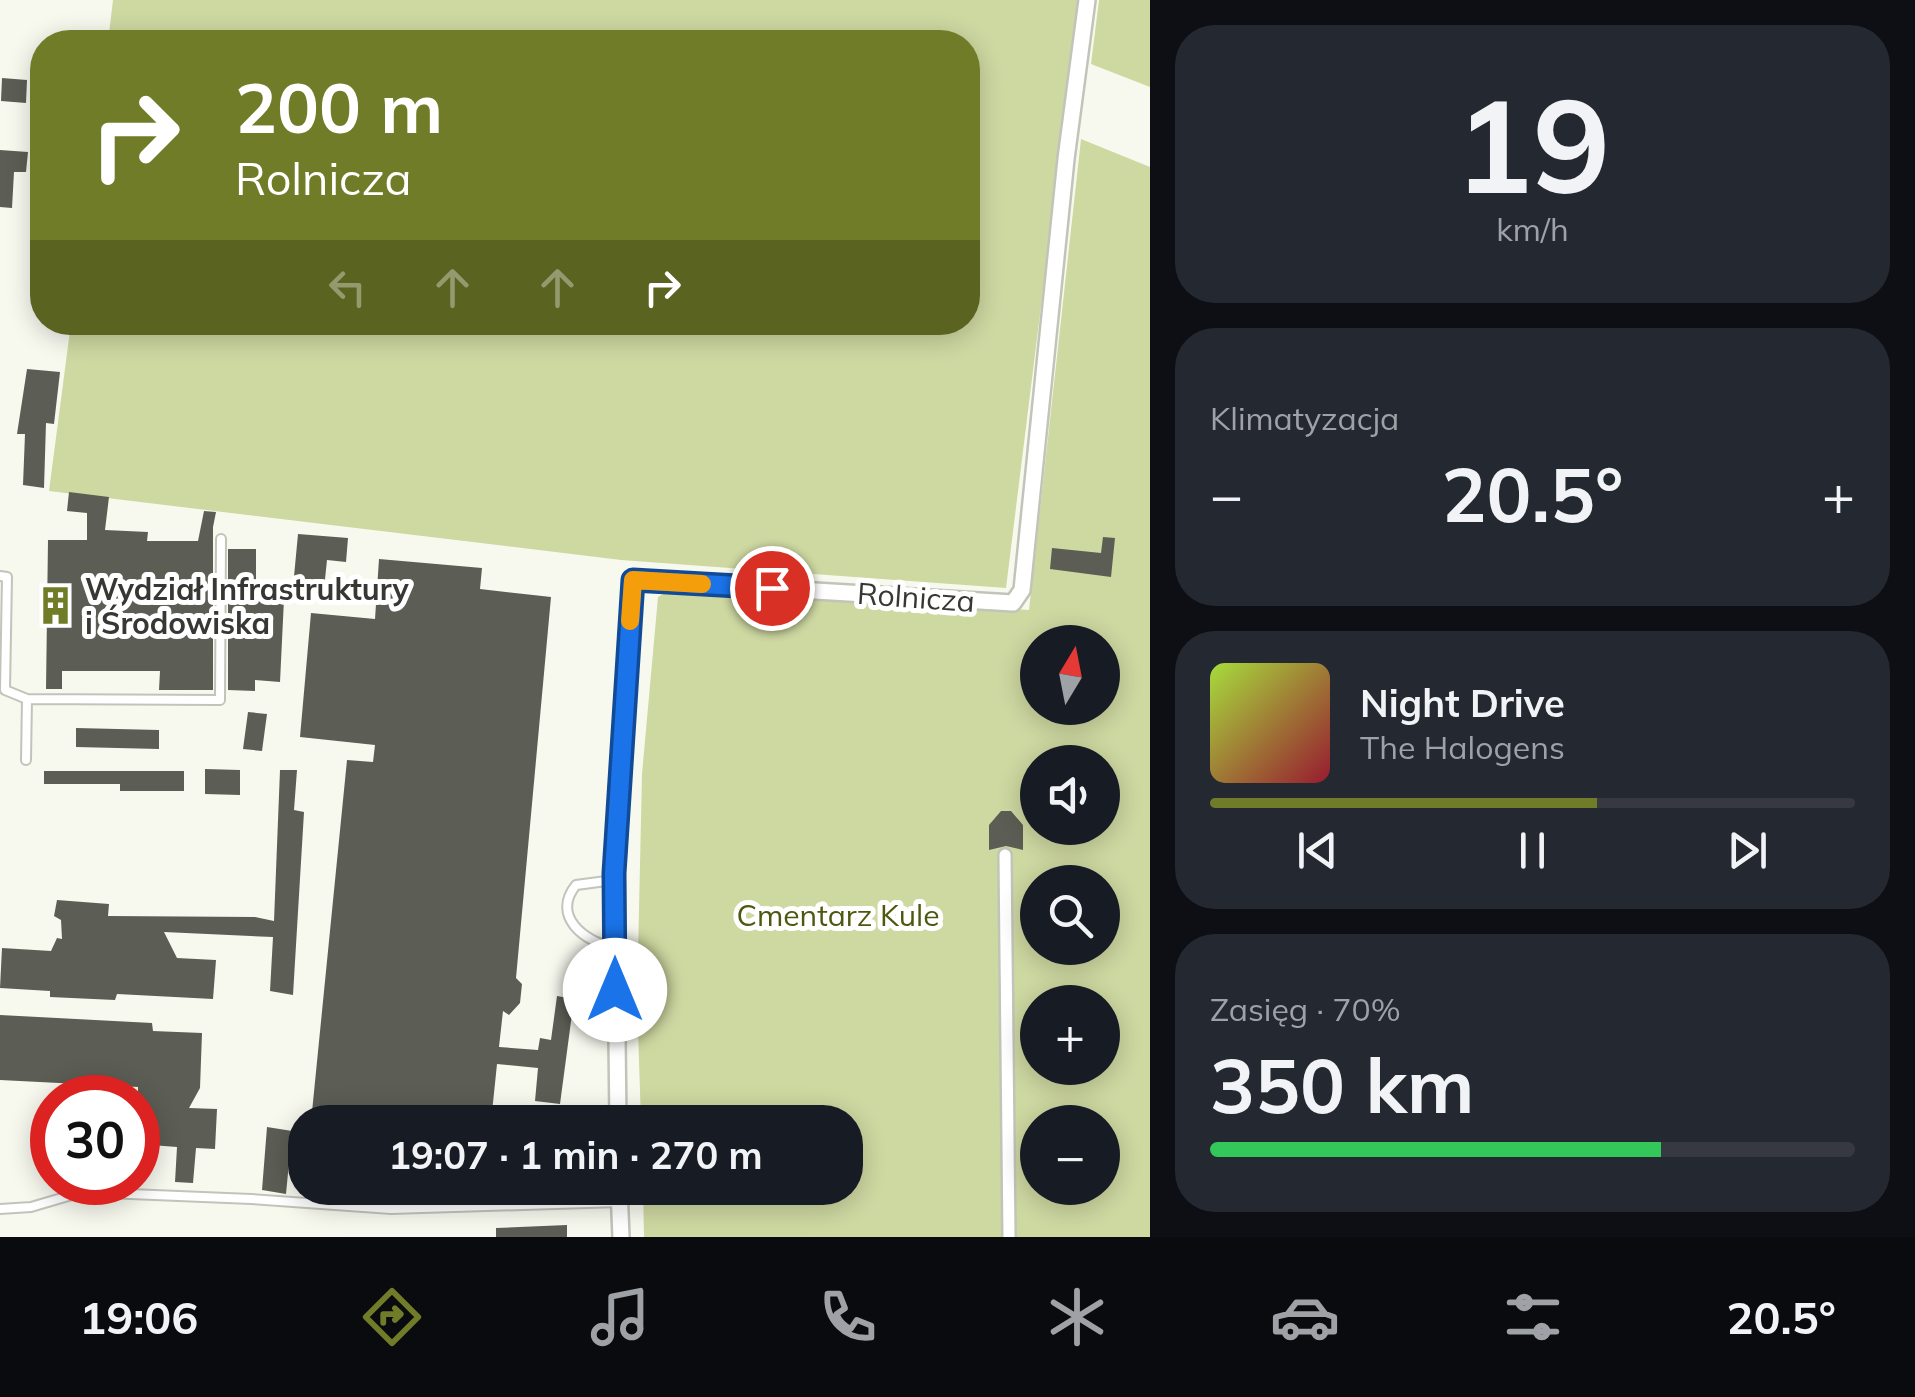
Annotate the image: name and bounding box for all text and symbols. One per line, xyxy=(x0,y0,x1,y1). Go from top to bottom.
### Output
text: 19 xyxy=(1454,62,1611,226)
text: 200 m xyxy=(235,63,443,151)
icon: right xyxy=(70,70,200,200)
text: Rolnicza xyxy=(235,150,412,206)
text: km/h xyxy=(1496,209,1569,249)
icon: left xyxy=(320,260,375,315)
icon: ahead xyxy=(425,260,480,315)
icon: ahead xyxy=(530,260,585,315)
icon: right xyxy=(635,260,690,315)
text: Klimatyzacja xyxy=(1210,398,1399,438)
text: 20.5° xyxy=(1441,447,1624,541)
text: − xyxy=(1210,460,1243,529)
text: + xyxy=(1822,460,1855,529)
pin xyxy=(730,546,815,631)
icon: arrive xyxy=(745,561,800,616)
place label: Wydział Infrastruktury i Środowiska xyxy=(85,570,409,642)
street label: Rolnicza xyxy=(856,574,976,620)
building icon: Wydział Infrastruktury i Środowiska xyxy=(34,585,76,627)
north arrow xyxy=(1020,625,1120,725)
map controls xyxy=(1020,625,1120,1205)
text: Night Drive xyxy=(1360,679,1565,727)
text: The Halogens xyxy=(1360,727,1565,767)
button: sound xyxy=(1020,745,1120,845)
icon: previous xyxy=(1290,823,1345,878)
icon: pause xyxy=(1505,823,1560,878)
icon: next xyxy=(1720,823,1775,878)
button: search xyxy=(1020,865,1120,965)
park label: Cmentarz Kule xyxy=(736,896,940,934)
position arrow xyxy=(563,938,667,1042)
button: + xyxy=(1020,985,1120,1085)
text: Zasięg · 70% xyxy=(1210,989,1401,1029)
text: 350 km xyxy=(1210,1038,1474,1132)
speed limit sign: 30 xyxy=(30,1075,160,1205)
button: − xyxy=(1020,1105,1120,1205)
text: 19:07 · 1 min · 270 m xyxy=(388,1131,763,1179)
icon: directions xyxy=(357,1282,427,1352)
icon: music xyxy=(585,1282,655,1352)
icon: phone xyxy=(813,1282,883,1352)
icon: climate xyxy=(1042,1282,1112,1352)
icon: car xyxy=(1270,1282,1340,1352)
icon: filters xyxy=(1498,1282,1568,1352)
text: 19:06 xyxy=(79,1289,198,1345)
text: 20.5° xyxy=(1727,1289,1836,1345)

